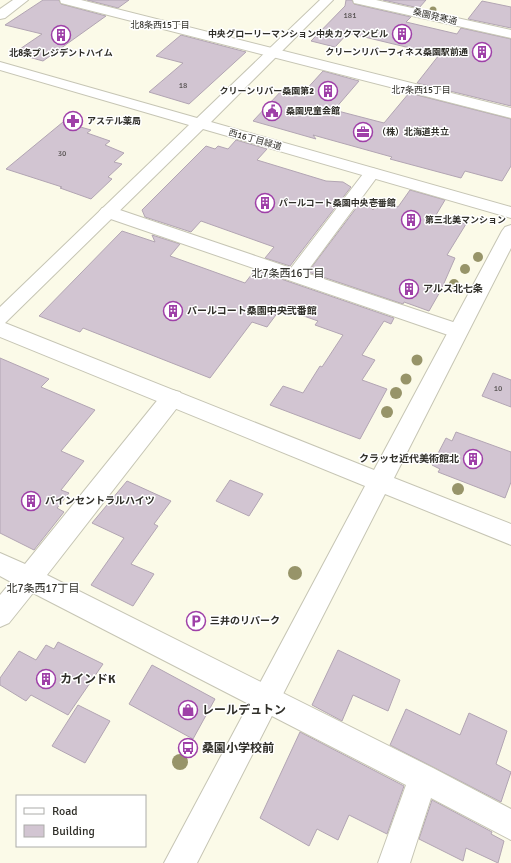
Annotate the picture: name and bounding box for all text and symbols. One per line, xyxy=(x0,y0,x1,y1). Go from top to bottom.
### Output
street label: 桑園発寒通 xyxy=(412,7,458,27)
house number: 181 xyxy=(344,10,356,20)
district label: 北8条西15丁目 xyxy=(130,20,190,31)
building icon: 中央グローリーマンション中央カクマンビル xyxy=(391,23,413,45)
building icon: 北8条プレジデントハイム xyxy=(50,24,72,46)
place label: 中央グローリーマンション中央カクマンビル xyxy=(208,29,388,40)
building icon: クリーンリバーフィネス桑園駅前通 xyxy=(471,41,493,63)
place label: 北8条プレジデントハイム xyxy=(9,47,113,59)
place label: クリーンリバーフィネス桑園駅前通 xyxy=(325,47,468,58)
house number: 18 xyxy=(179,80,187,90)
building icon: クリーンリバー桑園第2 xyxy=(317,80,339,102)
district label: 北7条西15丁目 xyxy=(391,85,451,96)
place label: クリーンリバー桑園第2 xyxy=(220,86,314,97)
public building icon: 桑園児童会館 xyxy=(261,100,283,122)
place label: 桑園児童会館 xyxy=(286,106,340,117)
pharmacy icon: アステル薬局 xyxy=(62,110,84,132)
place label: アステル薬局 xyxy=(87,116,141,127)
office icon: （株）北海道共立 xyxy=(352,121,374,143)
street label: 西16丁目緑道 xyxy=(227,127,283,153)
place label: （株）北海道共立 xyxy=(377,127,449,138)
house number: 30 xyxy=(58,148,66,158)
building icon: パールコート桑園中央壱番館 xyxy=(254,192,276,214)
place label: パールコート桑園中央壱番館 xyxy=(279,198,396,209)
building icon: 第三北美マンション xyxy=(400,209,422,231)
place label: 第三北美マンション xyxy=(425,215,506,226)
district label: 北7条西16丁目 xyxy=(252,267,324,280)
building icon: アルス北七条 xyxy=(398,278,420,300)
place label: アルス北七条 xyxy=(423,283,483,295)
building icon: パールコート桑園中央弐番館 xyxy=(162,300,184,322)
place label: パールコート桑園中央弐番館 xyxy=(187,305,317,317)
house number: 10 xyxy=(494,383,502,393)
building icon: クラッセ近代美術館北 xyxy=(462,448,484,470)
place label: クラッセ近代美術館北 xyxy=(359,453,459,465)
building icon: パインセントラルハイツ xyxy=(20,490,42,512)
place label: パインセントラルハイツ xyxy=(45,495,155,507)
district label: 北7条西17丁目 xyxy=(7,582,79,595)
parking icon: 三井のリパーク xyxy=(185,610,207,632)
place label: 三井のリパーク xyxy=(210,615,280,627)
building icon: カインドK xyxy=(35,668,57,690)
place label: カインドK xyxy=(60,672,116,687)
shop icon: レールデュトン xyxy=(177,699,199,721)
place label: レールデュトン xyxy=(202,703,286,718)
bus stop icon: 桑園小学校前 xyxy=(177,737,199,759)
place label: 桑園小学校前 xyxy=(202,741,274,756)
legend xyxy=(16,795,146,847)
text: Road xyxy=(52,804,78,819)
text: Building xyxy=(52,824,95,839)

